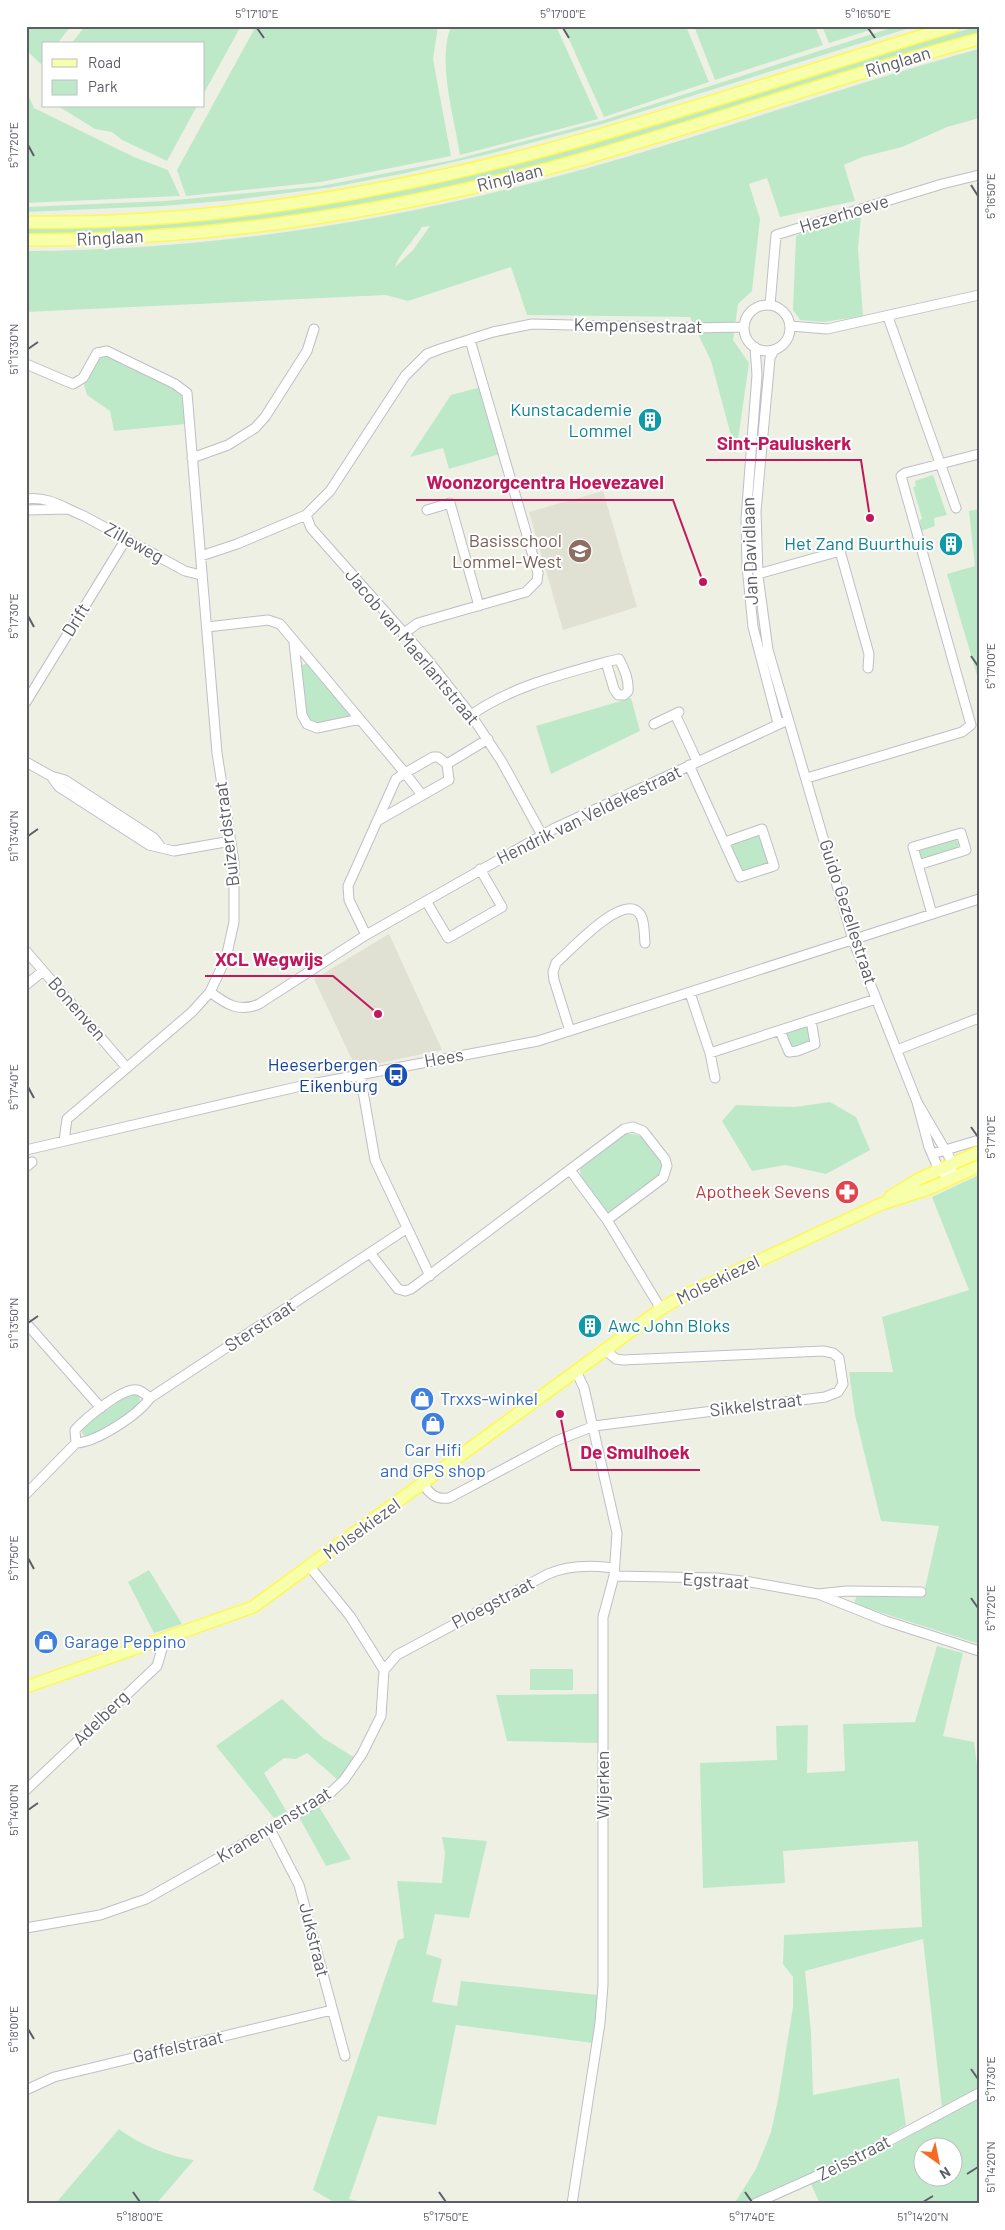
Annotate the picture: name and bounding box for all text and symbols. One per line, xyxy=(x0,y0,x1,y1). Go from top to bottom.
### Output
text: 5°17'10"E xyxy=(235,6,279,20)
text: 5°17'00"E xyxy=(540,6,586,20)
text: 5°16'50"E xyxy=(845,6,891,20)
street label: Ringlaan xyxy=(862,41,933,81)
legend xyxy=(42,42,205,108)
text: Road xyxy=(88,53,121,71)
text: Park xyxy=(88,77,118,95)
text: 5°17'20"E xyxy=(6,122,20,168)
street label: Ringlaan xyxy=(475,158,545,196)
text: 5°16'50"E xyxy=(983,173,997,219)
street label: Hezerhoeve xyxy=(796,189,891,237)
street label: Ringlaan xyxy=(76,224,144,250)
street label: Kempensestraat xyxy=(573,313,703,337)
text: 51°13'30"N xyxy=(6,324,20,374)
place label: Kunstacademie Lommel xyxy=(510,398,632,441)
building icon: Kunstacademie Lommel xyxy=(637,407,663,433)
callout: Sint-Pauluskerk xyxy=(706,426,861,460)
text: Sint-Pauluskerk xyxy=(717,431,851,454)
callout: Woonzorgcentra Hoevezavel xyxy=(416,466,673,500)
text: Woonzorgcentra Hoevezavel xyxy=(426,470,664,493)
street label: Jan Davidlaan xyxy=(736,497,762,605)
street label: Zilleweg xyxy=(101,517,168,567)
place label: Basisschool Lommel-West xyxy=(452,529,562,572)
building icon: Het Zand Buurthuis xyxy=(938,531,964,557)
place label: Het Zand Buurthuis xyxy=(784,532,934,554)
school or university icon: Basisschool Lommel-West xyxy=(567,538,593,564)
street label: Jacob van Maerlantstraat xyxy=(341,564,485,729)
text: 5°17'30"E xyxy=(6,593,20,639)
street label: Drift xyxy=(56,599,94,640)
text: 5°17'00"E xyxy=(983,643,997,689)
street label: Hendrik van Veldekestraat xyxy=(493,760,685,868)
street label: Buizerdstraat xyxy=(209,780,243,888)
text: 51°13'40"N xyxy=(6,810,20,862)
street label: Guido Gezellestraat xyxy=(815,836,883,987)
callout: XCL Wegwijs xyxy=(205,942,333,976)
text: XCL Wegwijs xyxy=(215,947,323,970)
street label: Bonenven xyxy=(44,972,111,1045)
street label: Hees xyxy=(422,1043,465,1071)
place label: Heeserbergen Eikenburg xyxy=(268,1053,378,1096)
bus stop icon: Heeserbergen Eikenburg xyxy=(383,1062,409,1088)
text: 5°17'40"E xyxy=(6,1064,20,1110)
text: 5°17'10"E xyxy=(983,1115,997,1159)
pharmacy icon: Apotheek Sevens xyxy=(834,1179,860,1205)
place label: Apotheek Sevens xyxy=(696,1180,830,1202)
street label: Molsekiezel xyxy=(672,1249,763,1309)
street label: Sterstraat xyxy=(220,1294,299,1356)
text: 51°13'50"N xyxy=(6,1298,20,1348)
building icon: Awc John Bloks xyxy=(577,1313,603,1339)
place label: Awc John Bloks xyxy=(608,1314,730,1336)
shop icon: Trxxs-winkel xyxy=(409,1386,435,1412)
place label: Trxxs-winkel xyxy=(440,1387,538,1409)
street label: Sikkelstraat xyxy=(708,1387,803,1421)
shop icon: Car Hifi and GPS shop xyxy=(420,1411,446,1437)
callout: De Smulhoek xyxy=(571,1436,700,1470)
place label: Car Hifi and GPS shop xyxy=(380,1438,486,1481)
text: De Smulhoek xyxy=(580,1440,690,1463)
street label: Molsekiezel xyxy=(319,1493,404,1564)
text: 5°17'50"E xyxy=(6,1535,20,1581)
street label: Egstraat xyxy=(682,1567,750,1593)
street label: Ploegstraat xyxy=(448,1571,538,1633)
text: 5°17'20"E xyxy=(983,1585,997,1631)
shop icon: Garage Peppino xyxy=(33,1629,59,1655)
place label: Garage Peppino xyxy=(64,1630,186,1652)
street label: Adelberg xyxy=(68,1685,133,1749)
street label: Wijerken xyxy=(591,1751,613,1819)
street label: Kranenvenstraat xyxy=(212,1781,335,1867)
text: 51°14'00"N xyxy=(6,1784,20,1836)
street label: Jukstraat xyxy=(295,1900,335,1979)
text: 5°18'00"E xyxy=(6,2006,20,2052)
street label: Gaffelstraat xyxy=(130,2025,225,2067)
text: 5°17'30"E xyxy=(983,2056,997,2102)
street label: Zeisstraat xyxy=(813,2129,894,2185)
north arrow xyxy=(912,2138,962,2188)
text: 51°14'20"N xyxy=(983,2141,997,2193)
text: N xyxy=(937,2164,954,2183)
text: 5°18'00"E xyxy=(117,2209,163,2223)
text: 5°17'50"E xyxy=(423,2209,469,2223)
text: 5°17'40"E xyxy=(729,2209,775,2223)
text: 51°14'20"N xyxy=(897,2209,949,2223)

